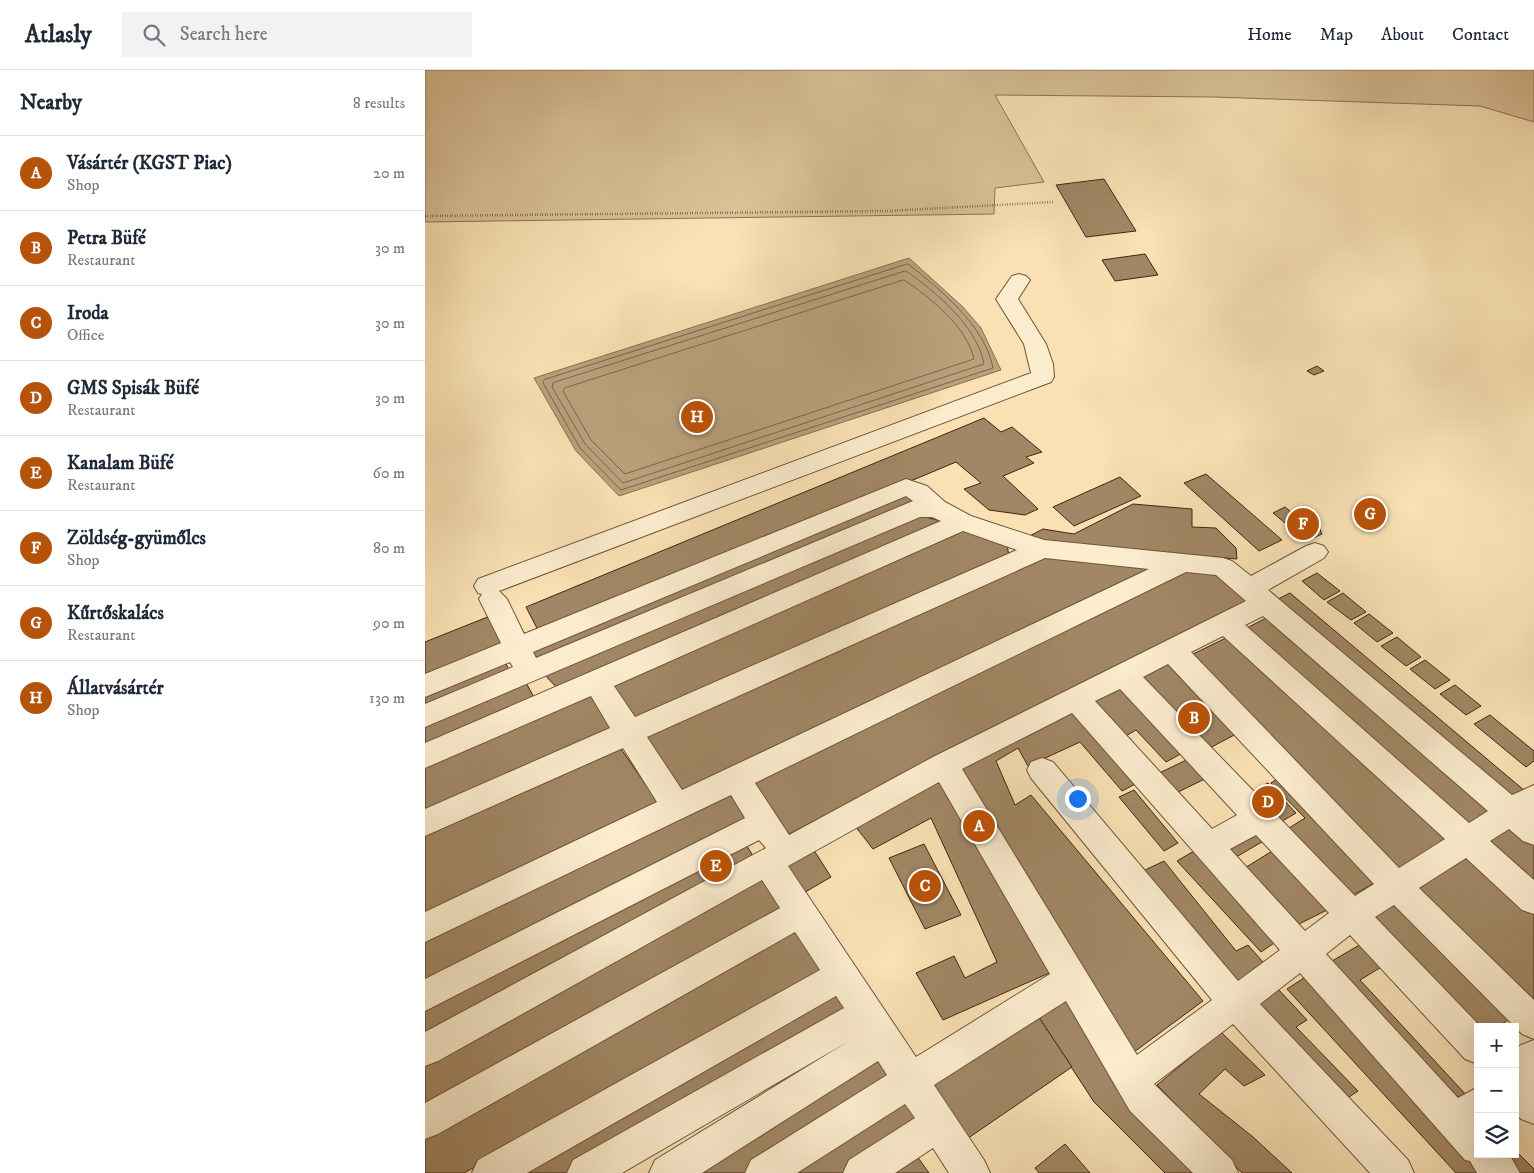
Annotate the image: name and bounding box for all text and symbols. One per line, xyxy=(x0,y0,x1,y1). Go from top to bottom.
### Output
search box xyxy=(122,12,472,57)
text: Atlasly xyxy=(25,20,92,50)
icon: search xyxy=(140,21,168,49)
text: Search here xyxy=(180,23,268,46)
text: Home xyxy=(1247,24,1292,46)
text: Map xyxy=(1320,24,1353,46)
text: About xyxy=(1381,24,1424,46)
text: Contact xyxy=(1452,24,1509,46)
text: Nearby xyxy=(20,90,82,116)
text: 8 results xyxy=(353,93,405,113)
text: Vásártér (KGST Piac) xyxy=(67,152,232,175)
text: A xyxy=(31,163,41,183)
text: 20 m xyxy=(373,163,405,183)
text: Shop xyxy=(67,175,100,195)
text: Petra Büfé xyxy=(67,227,146,250)
text: B xyxy=(31,238,41,258)
text: 30 m xyxy=(375,238,405,258)
text: Restaurant xyxy=(67,250,135,270)
text: Iroda xyxy=(67,302,109,325)
text: C xyxy=(31,313,41,333)
text: 30 m xyxy=(375,313,405,333)
text: Office xyxy=(67,325,104,345)
text: GMS Spisák Büfé xyxy=(67,377,199,400)
text: D xyxy=(30,388,42,408)
text: 30 m xyxy=(375,388,405,408)
pin: H xyxy=(681,398,713,436)
text: Restaurant xyxy=(67,400,135,420)
text: Kanalam Büfé xyxy=(67,452,174,475)
text: E xyxy=(30,463,42,483)
text: 60 m xyxy=(373,463,405,483)
text: Restaurant xyxy=(67,475,135,495)
pin: G xyxy=(1354,495,1386,533)
pin: F xyxy=(1287,505,1319,543)
text: Zöldség-gyümőlcs xyxy=(67,527,206,550)
text: F xyxy=(31,538,41,558)
text: 80 m xyxy=(373,538,405,558)
text: Shop xyxy=(67,550,100,570)
text: Kűrtőskalács xyxy=(67,602,164,625)
text: G xyxy=(30,613,42,633)
text: 90 m xyxy=(373,613,405,633)
text: Restaurant xyxy=(67,625,135,645)
text: Állatvásártér xyxy=(67,677,164,700)
text: H xyxy=(29,688,43,708)
text: 130 m xyxy=(369,688,405,708)
pin: B xyxy=(1178,699,1210,737)
text: Shop xyxy=(67,700,100,720)
pin: D xyxy=(1252,783,1284,821)
your location xyxy=(1065,786,1091,812)
pin: A xyxy=(963,807,995,845)
pin: E xyxy=(700,847,732,885)
pin: C xyxy=(909,867,941,905)
map controls xyxy=(1474,1023,1519,1158)
button: + xyxy=(1474,1023,1519,1068)
button: − xyxy=(1474,1068,1519,1113)
button: layers xyxy=(1474,1113,1519,1158)

